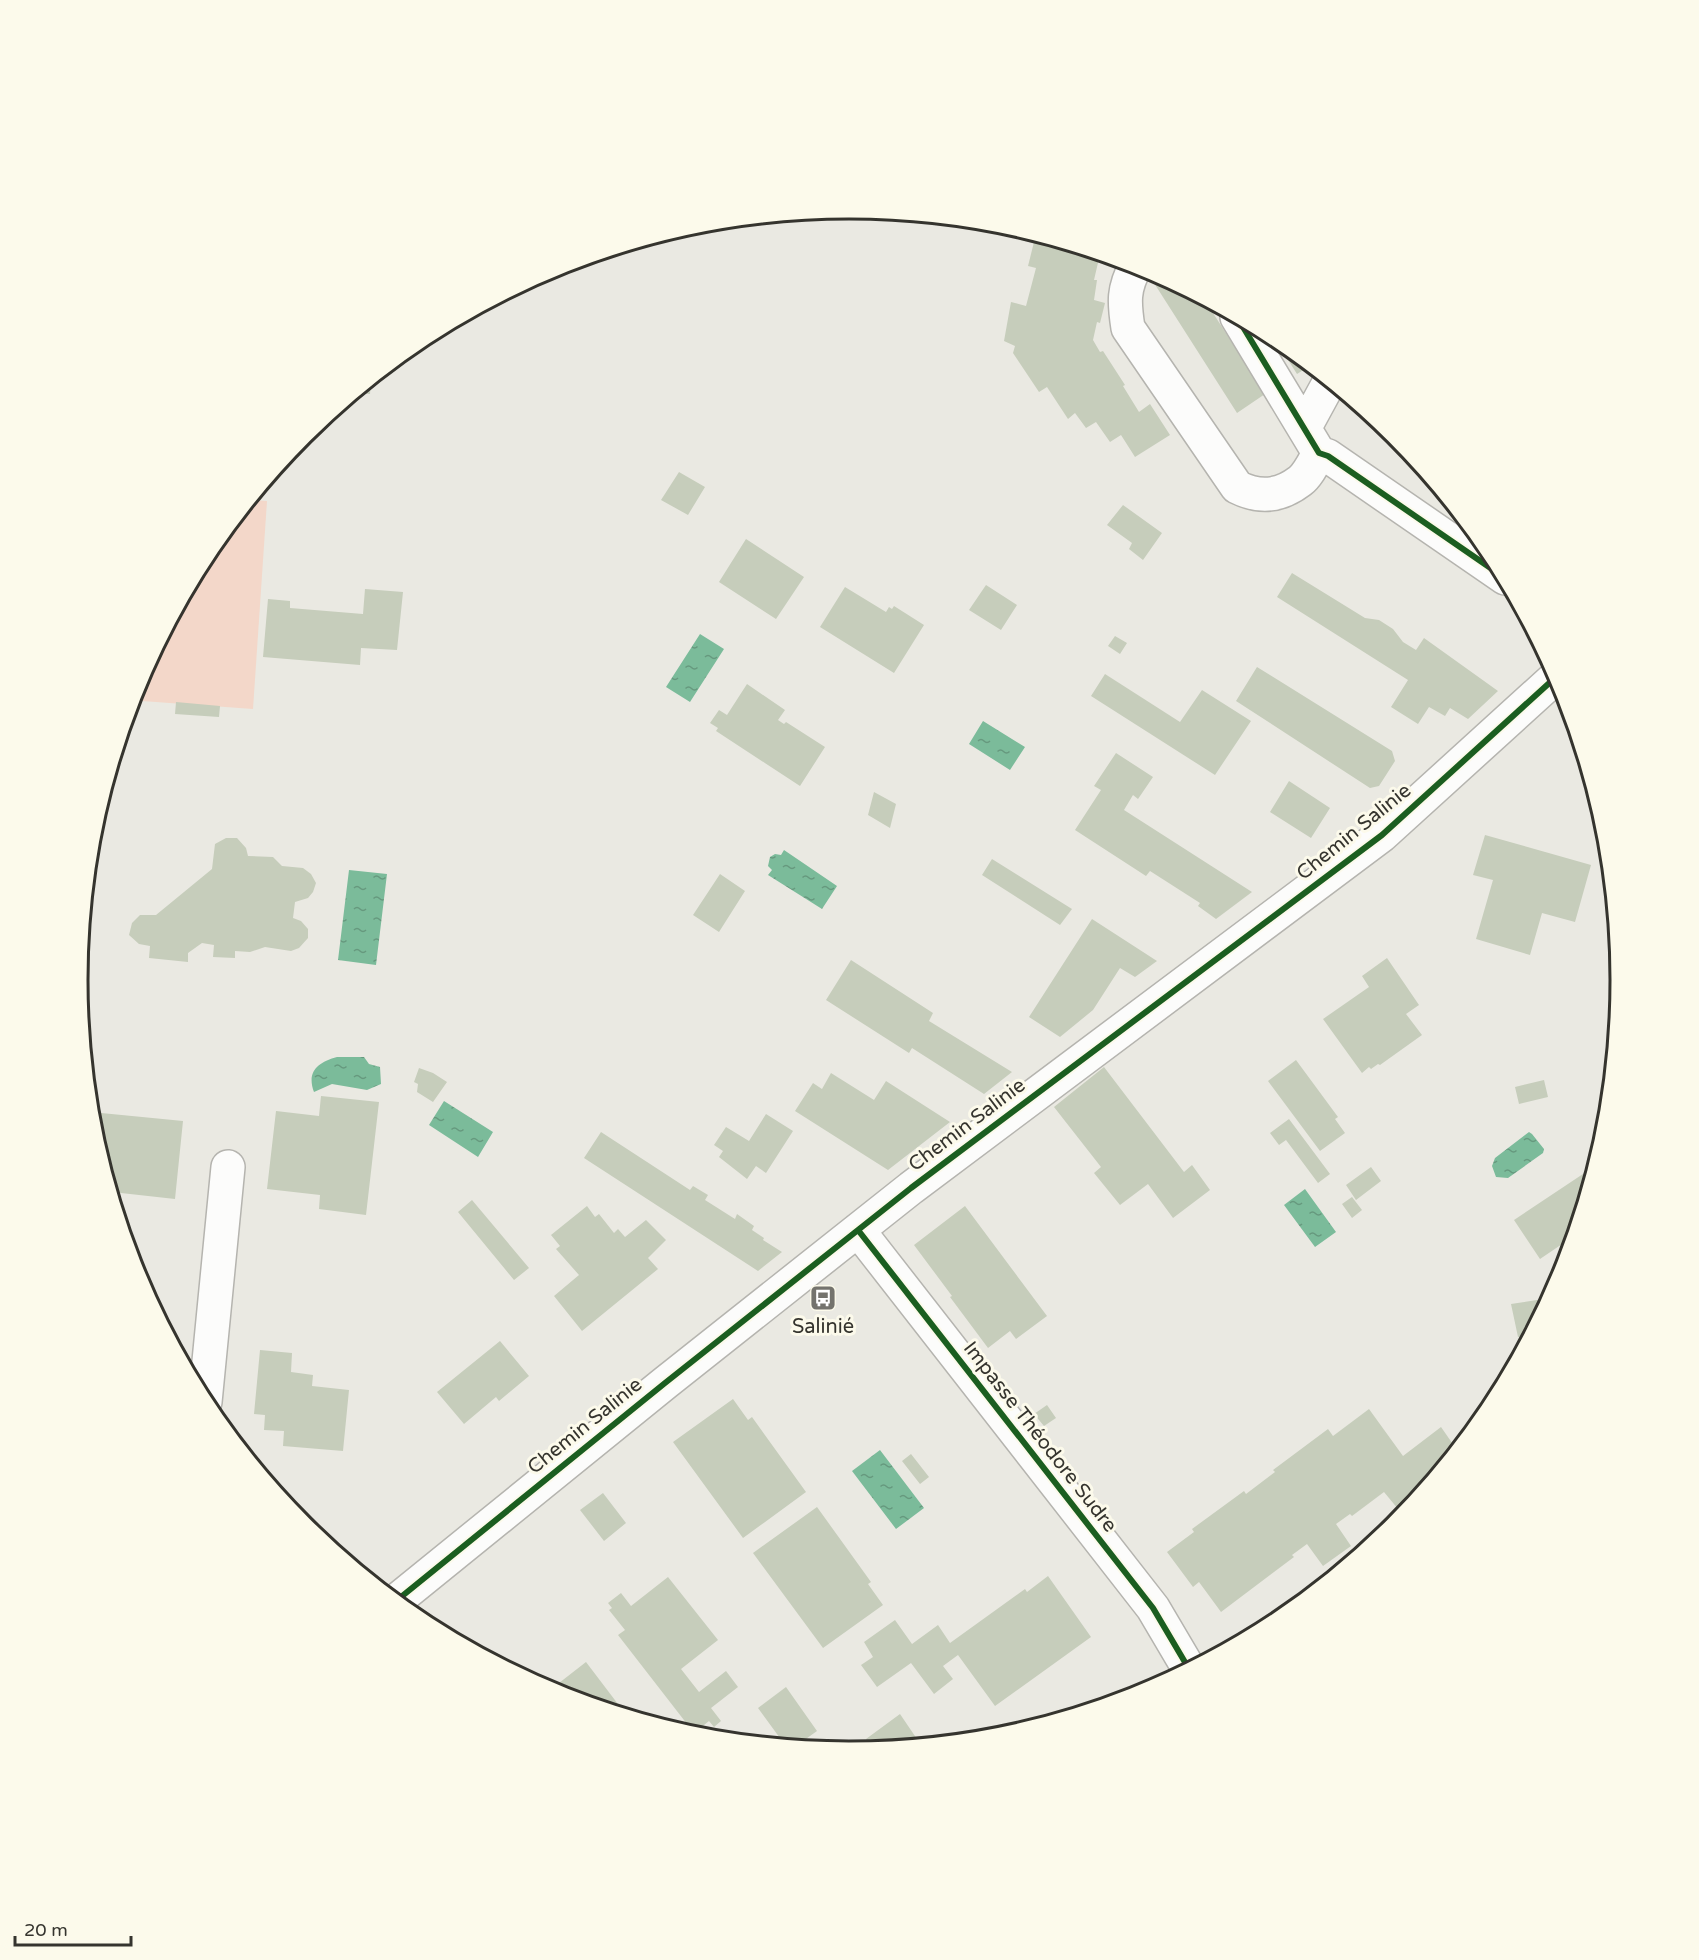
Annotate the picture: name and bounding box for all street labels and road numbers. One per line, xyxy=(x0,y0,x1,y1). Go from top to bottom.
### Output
street label: Chemin Salinie xyxy=(1292,779,1416,885)
street label: Chemin Salinie xyxy=(904,1073,1030,1177)
street label: Impasse Théodore Sudre xyxy=(958,1337,1122,1537)
street label: Chemin Salinie xyxy=(523,1373,647,1479)

